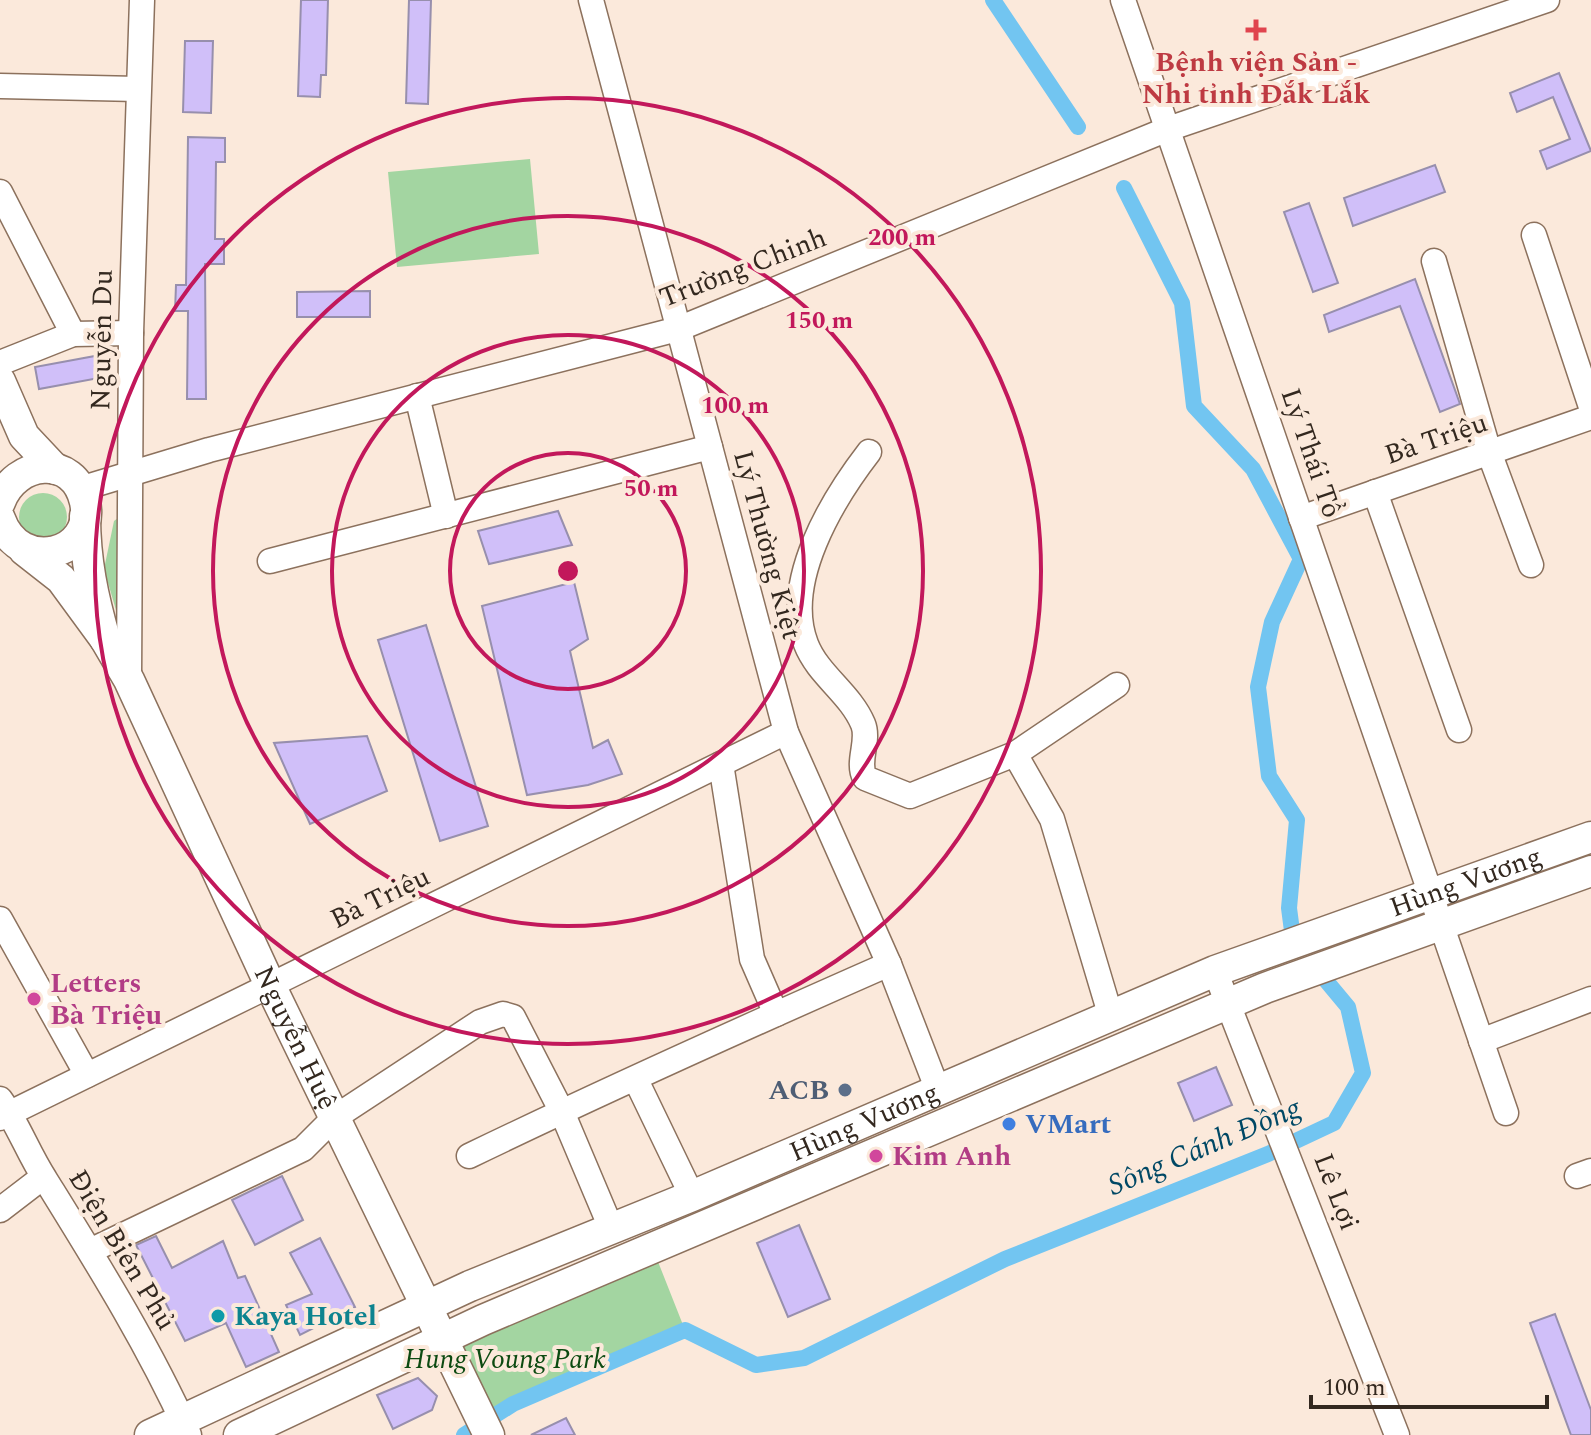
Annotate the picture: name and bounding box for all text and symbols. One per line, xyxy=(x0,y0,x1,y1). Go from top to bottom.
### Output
marker: Bệnh viện Sản - Nhi tỉnh Đắk Lắk xyxy=(1245,19,1267,41)
place label: Bệnh viện Sản - Nhi tỉnh Đắk Lắk xyxy=(1142,41,1370,116)
street label: Trường Chinh xyxy=(653,216,833,320)
text: 200 m xyxy=(868,220,936,256)
street label: Nguyễn Du xyxy=(79,269,125,411)
text: 150 m xyxy=(785,303,853,339)
street label: Lý Thái Tổ xyxy=(1269,382,1353,524)
text: 100 m xyxy=(701,388,769,424)
street label: Bà Triệu xyxy=(1379,401,1493,477)
street label: Lý Thường Kiệt xyxy=(721,446,813,645)
text: 50 m xyxy=(624,471,679,507)
centre of rings xyxy=(554,557,582,585)
street label: Hùng Vương xyxy=(1383,835,1548,929)
street label: Bà Triệu xyxy=(323,855,437,941)
street label: Nguyễn Huệ xyxy=(242,958,349,1117)
place label: Letters Bà Triệu xyxy=(50,962,163,1037)
marker: Letters Bà Triệu xyxy=(25,990,43,1008)
place label: ACB xyxy=(768,1069,829,1112)
street label: Hùng Vương xyxy=(783,1071,946,1173)
marker: ACB xyxy=(836,1081,854,1099)
water label: Sông Cánh Đồng xyxy=(1100,1085,1309,1208)
place label: VMart xyxy=(1025,1103,1112,1146)
marker: VMart xyxy=(1000,1115,1018,1133)
place label: Kim Anh xyxy=(892,1135,1011,1178)
marker: Kim Anh xyxy=(867,1147,885,1165)
street label: Lê Lợi xyxy=(1302,1147,1370,1237)
street label: Điện Biên Phủ xyxy=(57,1161,187,1339)
place label: Kaya Hotel xyxy=(234,1295,377,1338)
marker: Kaya Hotel xyxy=(209,1307,227,1325)
park label: Hung Voung Park xyxy=(404,1338,606,1381)
scale bar xyxy=(1311,1359,1547,1409)
text: 100 m xyxy=(1323,1370,1386,1406)

